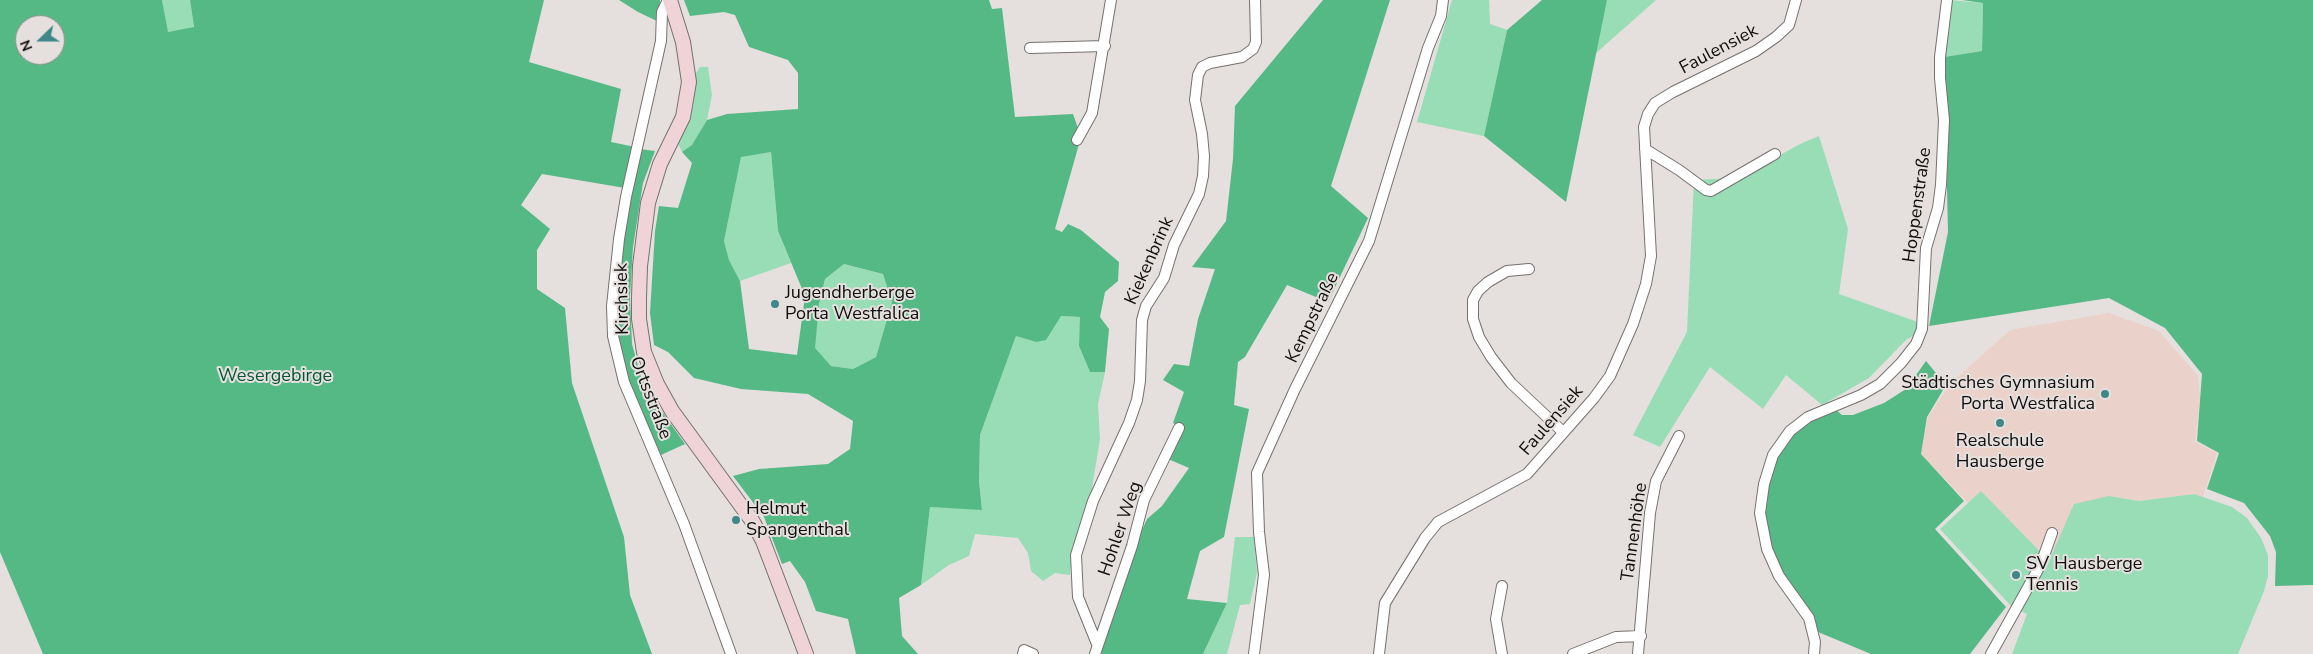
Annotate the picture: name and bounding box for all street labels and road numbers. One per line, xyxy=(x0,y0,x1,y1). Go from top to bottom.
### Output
street label: Faulensiek xyxy=(1676,20,1762,80)
street label: Hoppenstraße xyxy=(1899,146,1937,264)
street label: Kiekenbrink xyxy=(1121,214,1179,308)
street label: Kirchsiek xyxy=(612,263,634,335)
street label: Kempstraße xyxy=(1282,269,1344,367)
street label: Ortsstraße xyxy=(624,353,676,443)
street label: Faulensiek xyxy=(1516,382,1588,460)
street label: Hohler Weg xyxy=(1095,479,1147,579)
street label: Tannenhöhe xyxy=(1617,481,1653,583)

